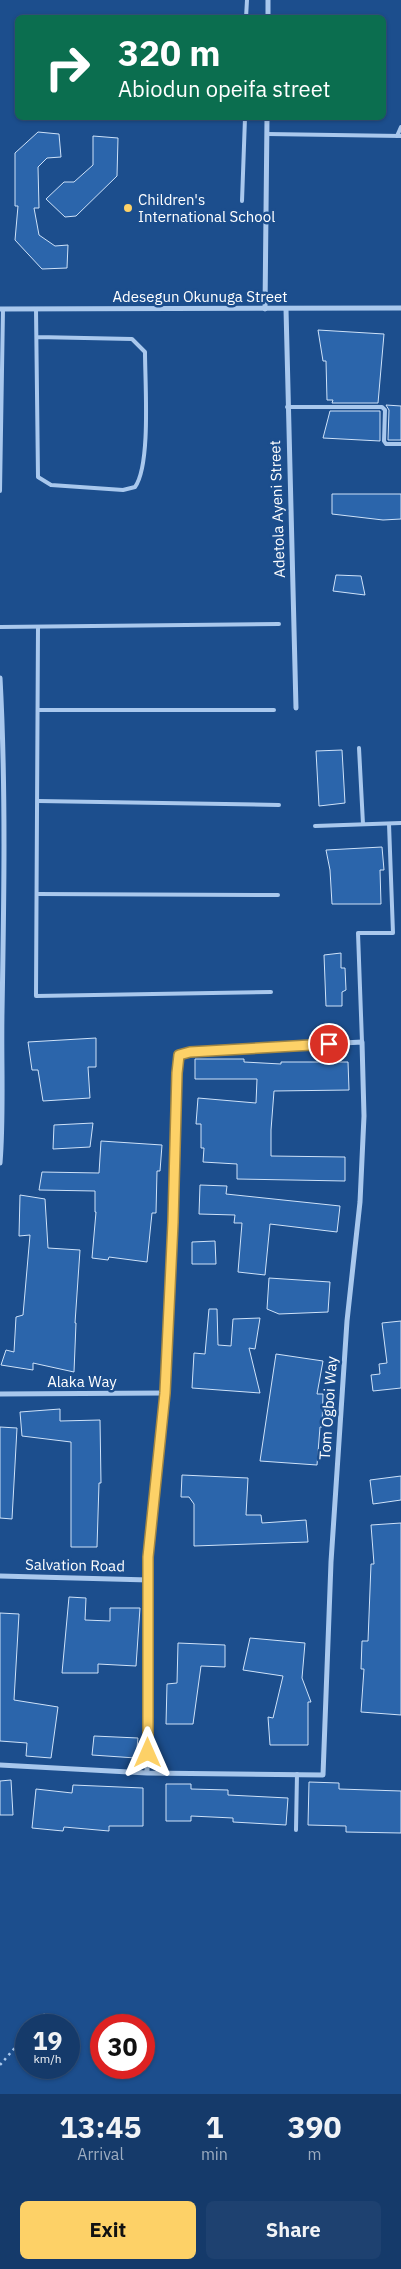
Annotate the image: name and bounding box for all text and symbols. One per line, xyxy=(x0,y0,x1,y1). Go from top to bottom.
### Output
text: 320 m xyxy=(118,30,221,76)
icon: right xyxy=(35,35,100,100)
text: Abiodun opeifa street xyxy=(118,74,330,103)
place label: Children's International School xyxy=(138,190,275,226)
marker: Children's International School xyxy=(122,202,134,214)
street label: Adesegun Okunuga Street xyxy=(112,287,288,306)
street label: Adetola Ayeni Street xyxy=(265,440,289,578)
pin xyxy=(308,1023,350,1065)
icon: arrive xyxy=(315,1030,343,1058)
street label: Tom Ogboi Way xyxy=(315,1355,341,1461)
street label: Alaka Way xyxy=(47,1372,117,1391)
street label: Salvation Road xyxy=(25,1555,125,1575)
position arrow xyxy=(121,1726,173,1778)
speed limit sign: 30 xyxy=(90,2014,155,2079)
text: 19 xyxy=(32,2024,63,2057)
text: km/h xyxy=(33,2051,62,2066)
text: 13:45 xyxy=(60,2107,141,2146)
text: 1 xyxy=(205,2107,223,2146)
text: 390 xyxy=(287,2107,341,2146)
text: Arrival xyxy=(77,2144,124,2164)
text: min xyxy=(201,2144,228,2164)
text: m xyxy=(307,2144,321,2164)
button: Exit xyxy=(20,2201,196,2259)
button: Share xyxy=(206,2201,381,2259)

